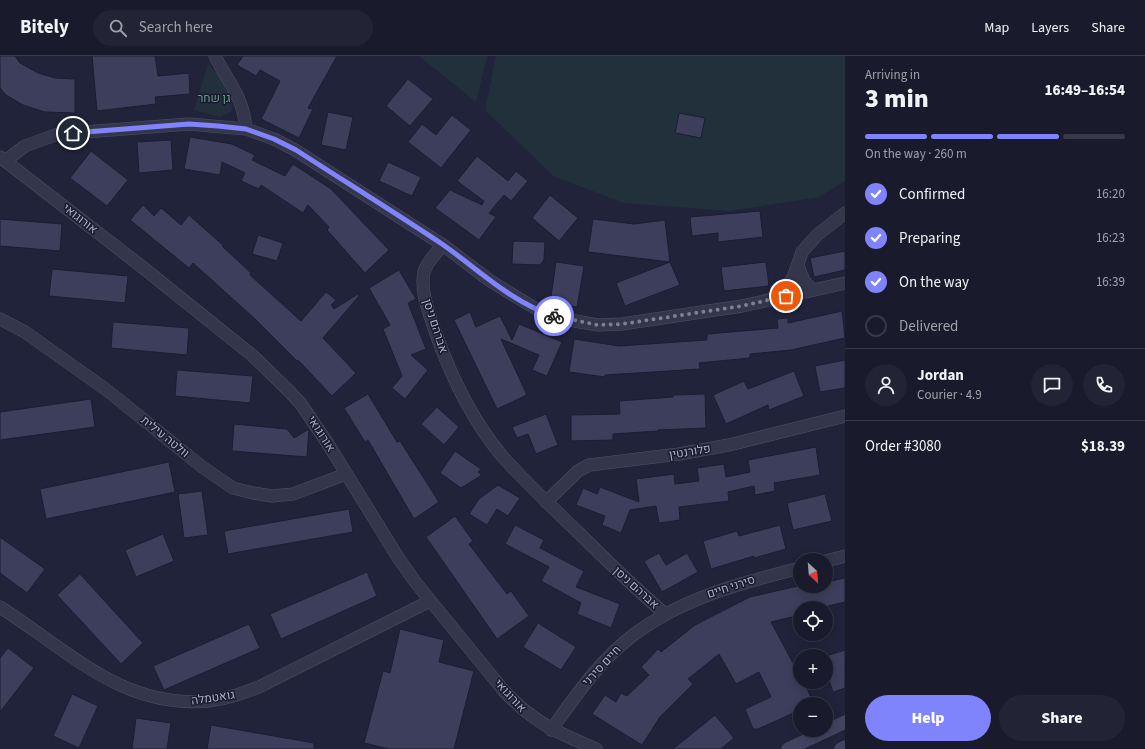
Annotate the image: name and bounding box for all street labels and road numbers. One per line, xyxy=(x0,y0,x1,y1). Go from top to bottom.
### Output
street label: אורוגואי xyxy=(59,200,101,238)
street label: אברהם ניסן xyxy=(418,297,452,356)
street label: וולטה עילית xyxy=(137,412,193,462)
street label: אורוגואי xyxy=(303,413,339,456)
street label: פלורנטין xyxy=(668,440,712,464)
street label: אברהם ניסן xyxy=(609,563,663,613)
street label: סירני חיים xyxy=(705,571,757,603)
street label: חיים סירני xyxy=(579,642,625,690)
street label: אורוגואי xyxy=(490,676,530,717)
street label: גואטמלה xyxy=(190,686,236,709)

